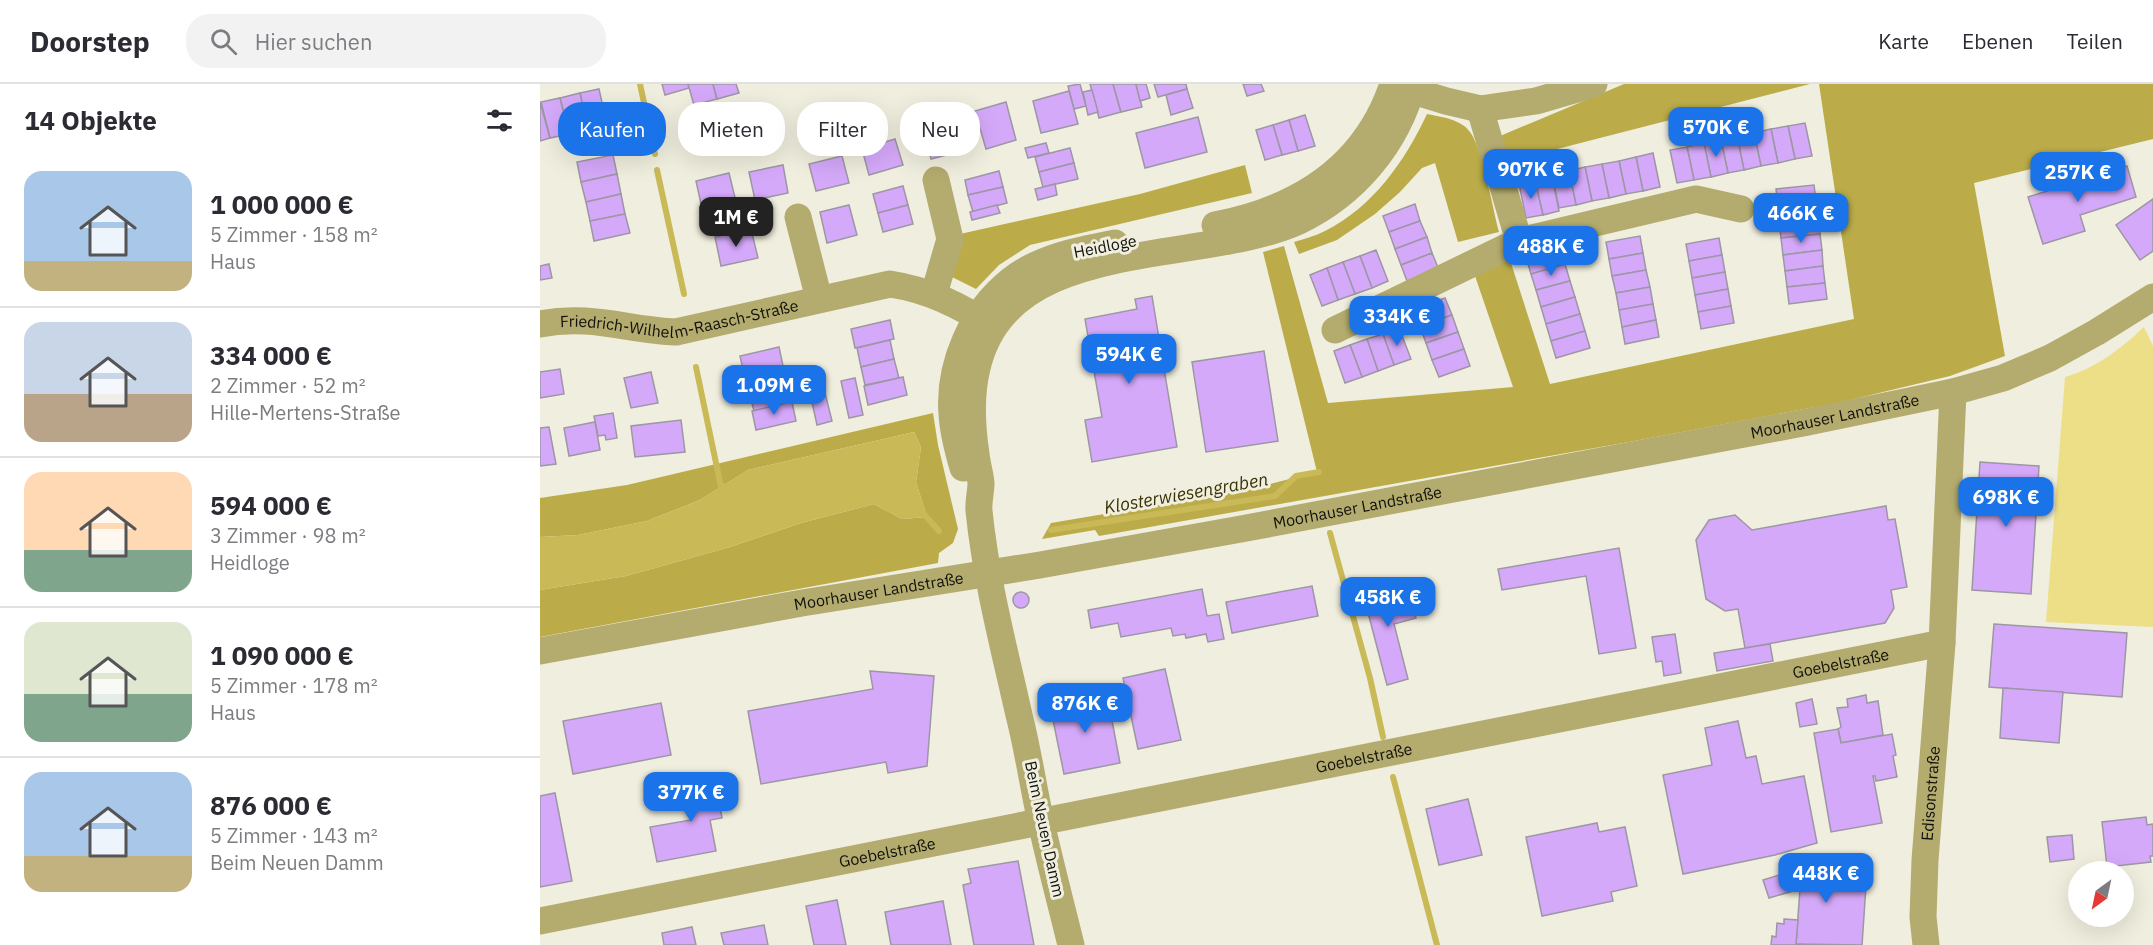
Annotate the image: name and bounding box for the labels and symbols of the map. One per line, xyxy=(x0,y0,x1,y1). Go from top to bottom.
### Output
pin: 570K € xyxy=(1667,107,1765,158)
pin: 907K € xyxy=(1482,149,1580,200)
pin: 257K € xyxy=(2029,152,2127,203)
pin: 466K € xyxy=(1752,193,1850,244)
pin: 1M € xyxy=(700,197,772,248)
pin: 488K € xyxy=(1502,226,1600,277)
street label: Heidloge xyxy=(1072,230,1138,262)
street label: Friedrich-Wilhelm-Raasch-Straße xyxy=(560,295,800,342)
pin: 334K € xyxy=(1348,296,1446,347)
pin: 594K € xyxy=(1080,334,1178,385)
pin: 1.09M € xyxy=(719,365,829,416)
street label: Moorhauser Landstraße xyxy=(1749,389,1921,443)
water label: Klosterwiesengraben xyxy=(1102,467,1270,519)
pin: 698K € xyxy=(1957,477,2055,528)
street label: Moorhauser Landstraße xyxy=(1271,481,1444,533)
street label: Moorhauser Landstraße xyxy=(792,567,965,614)
pin: 458K € xyxy=(1339,577,1437,628)
street label: Goebelstraße xyxy=(1791,644,1891,682)
pin: 876K € xyxy=(1036,683,1134,734)
street label: Goebelstraße xyxy=(1314,738,1414,777)
street label: Edisonstraße xyxy=(1917,745,1944,842)
street label: Beim Neuen Damm xyxy=(1021,759,1069,899)
pin: 377K € xyxy=(642,772,740,823)
street label: Goebelstraße xyxy=(837,833,937,871)
pin: 448K € xyxy=(1777,853,1875,904)
north arrow xyxy=(2068,861,2134,927)

